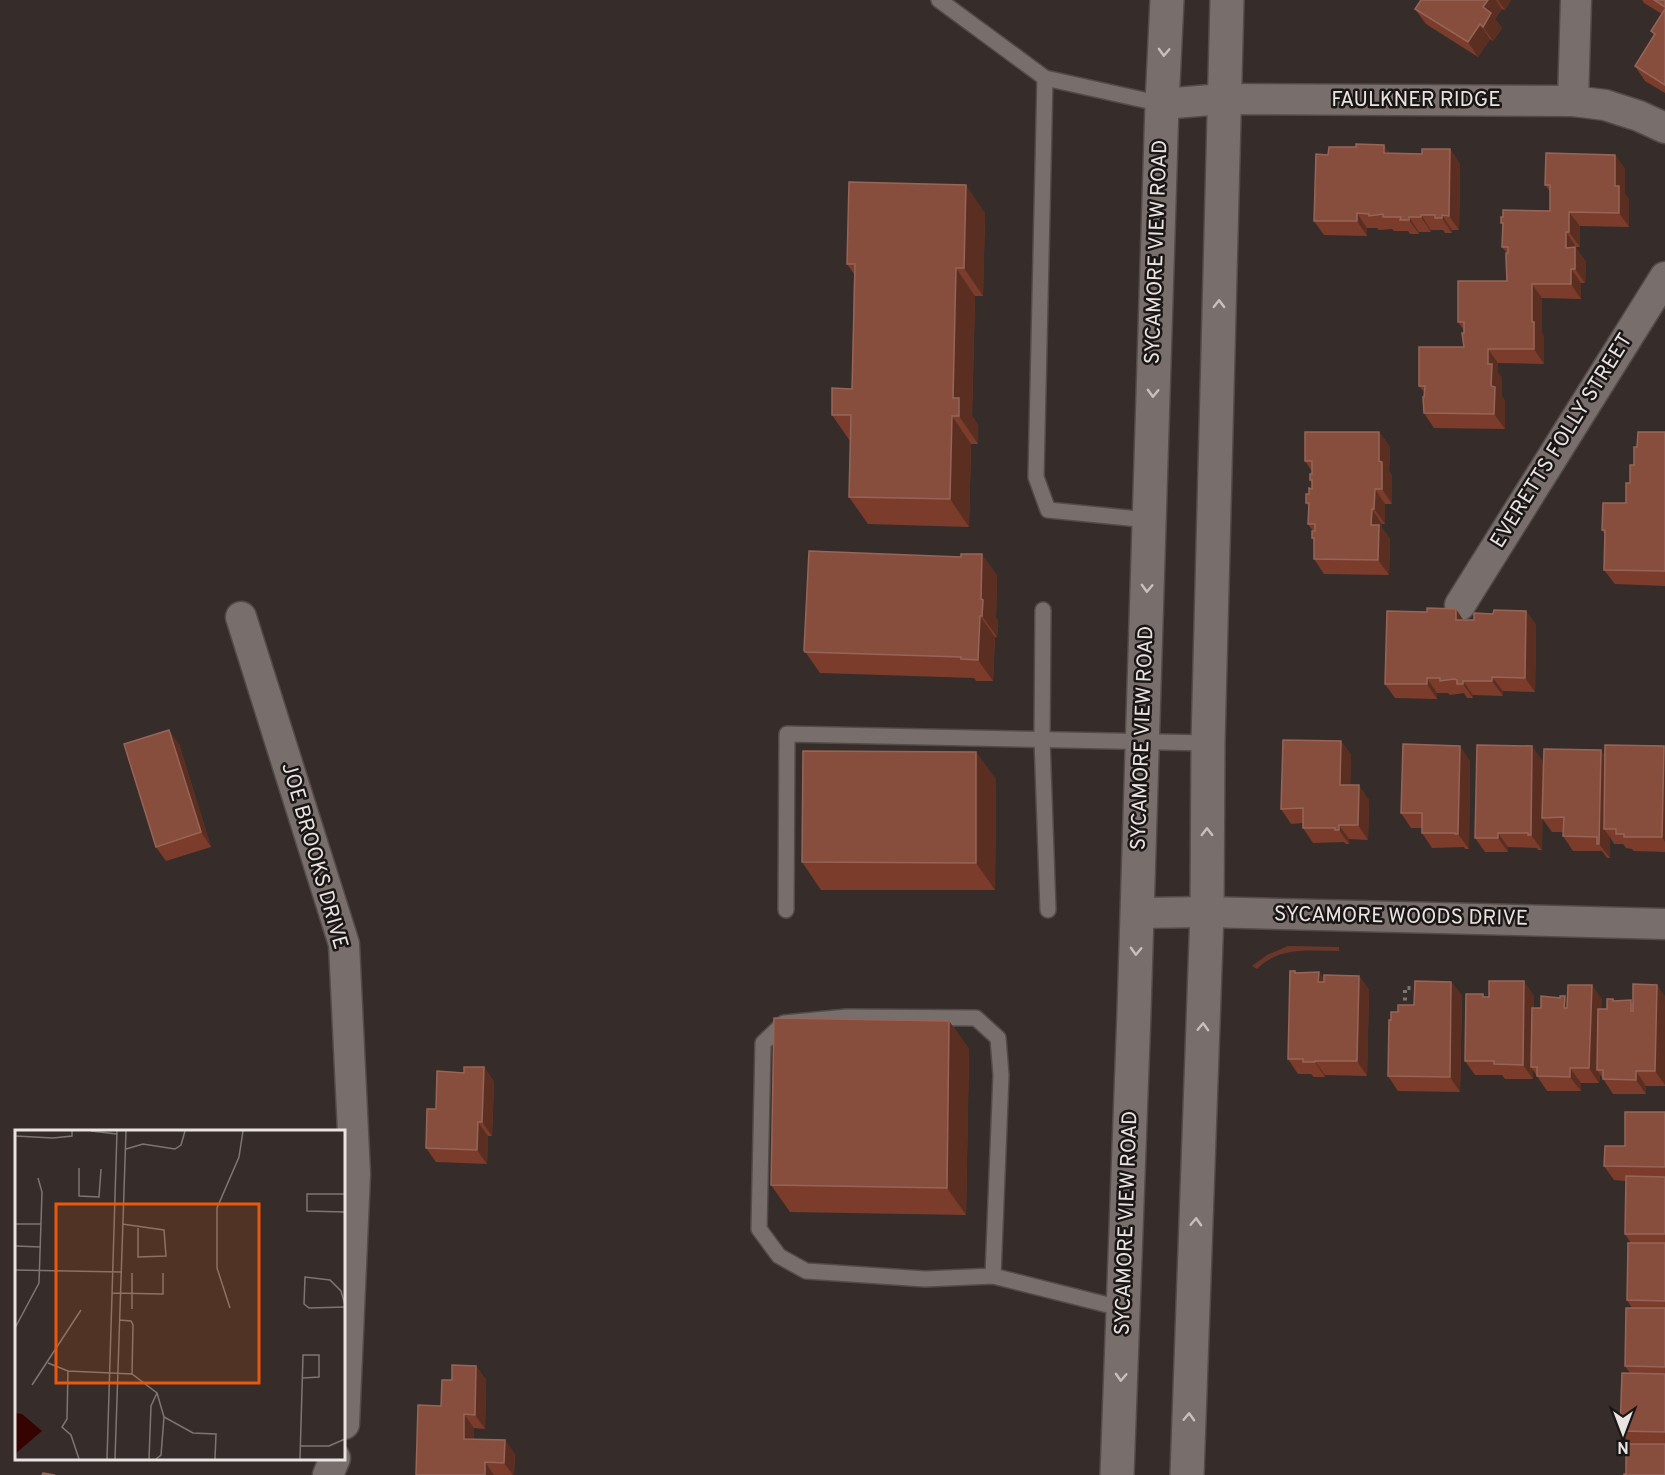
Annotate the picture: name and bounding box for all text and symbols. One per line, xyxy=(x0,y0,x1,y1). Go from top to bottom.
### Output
one-way arrow xyxy=(1158,48,1171,57)
street label: FAULKNER RIDGE xyxy=(1331,87,1501,114)
street label: SYCAMORE VIEW ROAD xyxy=(1140,139,1174,365)
one-way arrow xyxy=(1213,299,1226,308)
street label: EVERETTS FOLLY STREET xyxy=(1485,329,1639,553)
one-way arrow xyxy=(1147,389,1159,398)
one-way arrow xyxy=(1141,584,1154,593)
street label: SYCAMORE VIEW ROAD xyxy=(1126,625,1160,851)
street label: JOE BROOKS DRIVE xyxy=(274,759,354,953)
one-way arrow xyxy=(1201,827,1213,836)
street label: SYCAMORE WOODS DRIVE xyxy=(1274,901,1528,933)
one-way arrow xyxy=(1130,947,1143,956)
one-way arrow xyxy=(1196,1022,1209,1031)
street label: SYCAMORE VIEW ROAD xyxy=(1110,1110,1144,1336)
inset map xyxy=(15,1130,345,1460)
one-way arrow xyxy=(1189,1217,1202,1226)
one-way arrow xyxy=(1115,1372,1127,1381)
north arrow xyxy=(1593,1403,1653,1463)
one-way arrow xyxy=(1182,1412,1195,1421)
text: N xyxy=(1617,1436,1629,1456)

